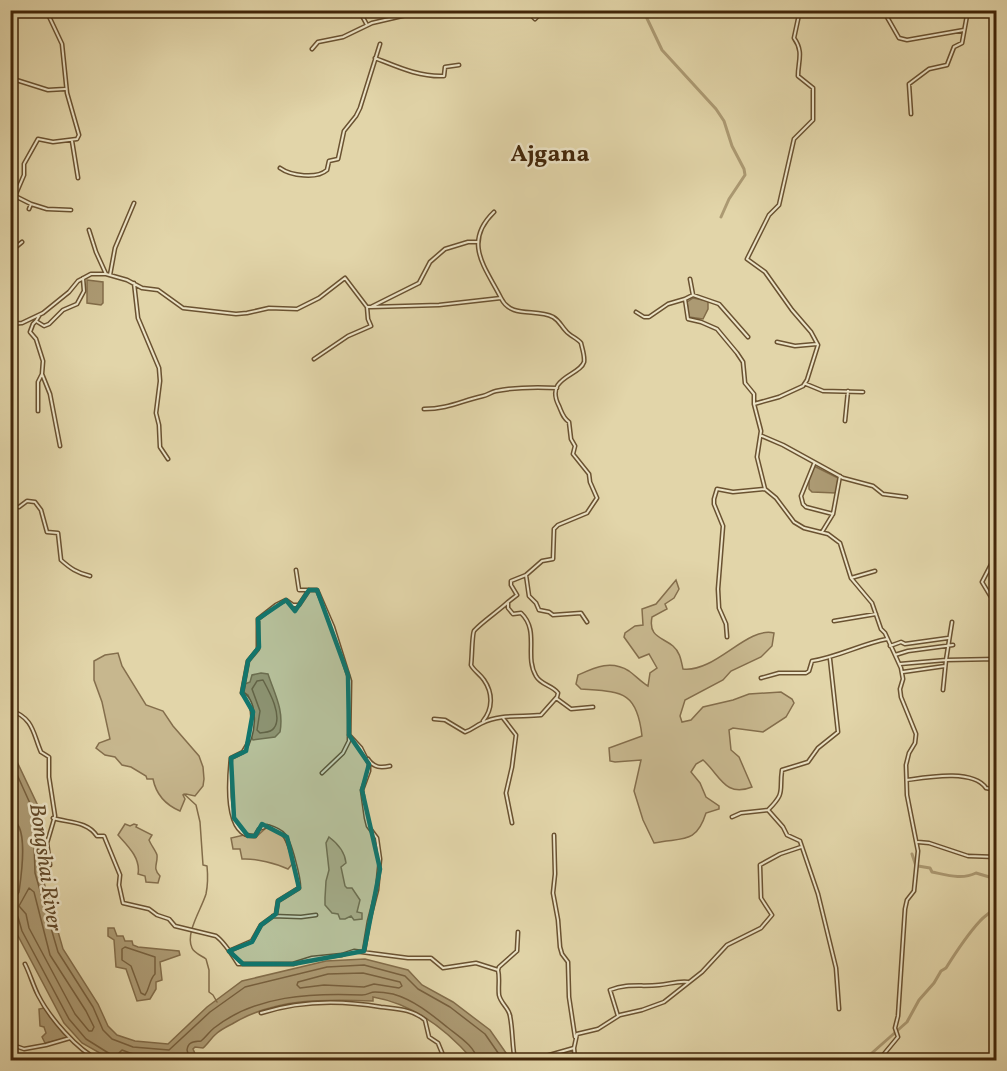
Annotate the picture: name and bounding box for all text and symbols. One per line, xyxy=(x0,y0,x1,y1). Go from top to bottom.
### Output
district label: Ajgana xyxy=(510,138,590,172)
water label: Bongshai River xyxy=(20,801,69,934)

